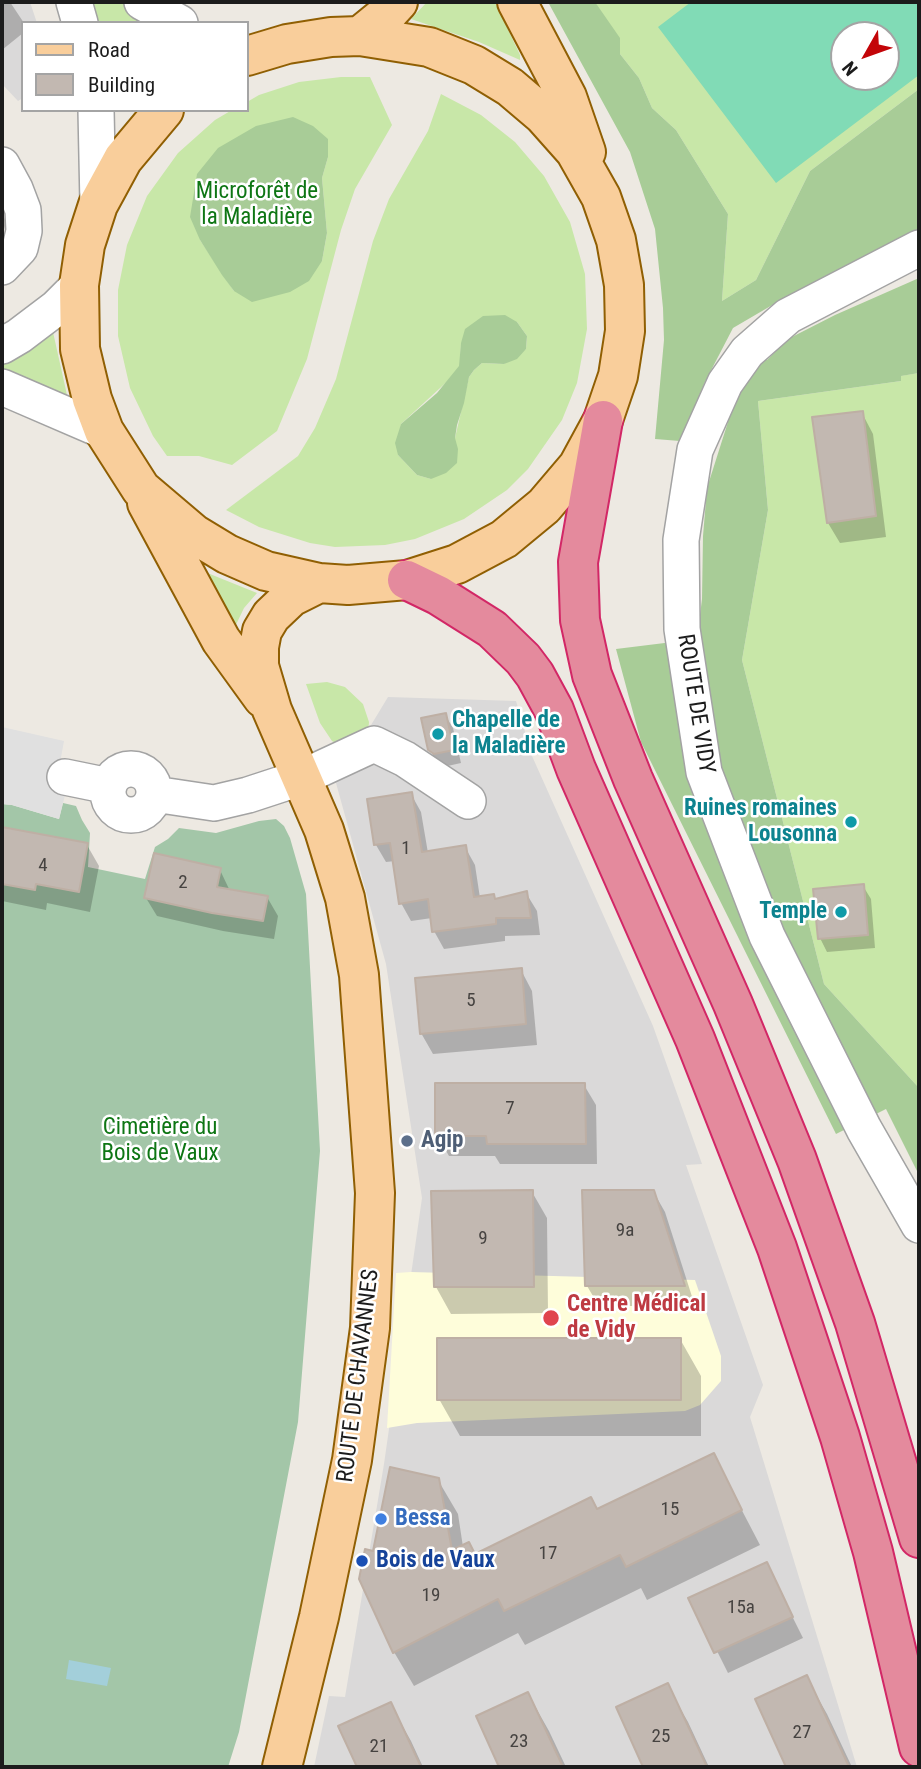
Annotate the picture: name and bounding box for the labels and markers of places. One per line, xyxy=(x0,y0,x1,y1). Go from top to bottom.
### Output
place label: Chapelle de la Maladière xyxy=(452,707,565,761)
marker: Chapelle de la Maladière xyxy=(430,726,446,742)
place label: Ruines romaines Lousonna xyxy=(684,795,837,849)
marker: Ruines romaines Lousonna xyxy=(843,814,859,830)
place label: Temple xyxy=(759,898,827,926)
marker: Temple xyxy=(833,904,849,920)
place label: Agip xyxy=(421,1127,463,1155)
marker: Agip xyxy=(399,1133,415,1149)
place label: Centre Médical de Vidy xyxy=(567,1291,706,1345)
marker: Centre Médical de Vidy xyxy=(541,1308,561,1328)
place label: Bessa xyxy=(395,1505,451,1533)
marker: Bessa xyxy=(373,1511,389,1527)
place label: Bois de Vaux xyxy=(376,1547,495,1575)
marker: Bois de Vaux xyxy=(354,1553,370,1569)

